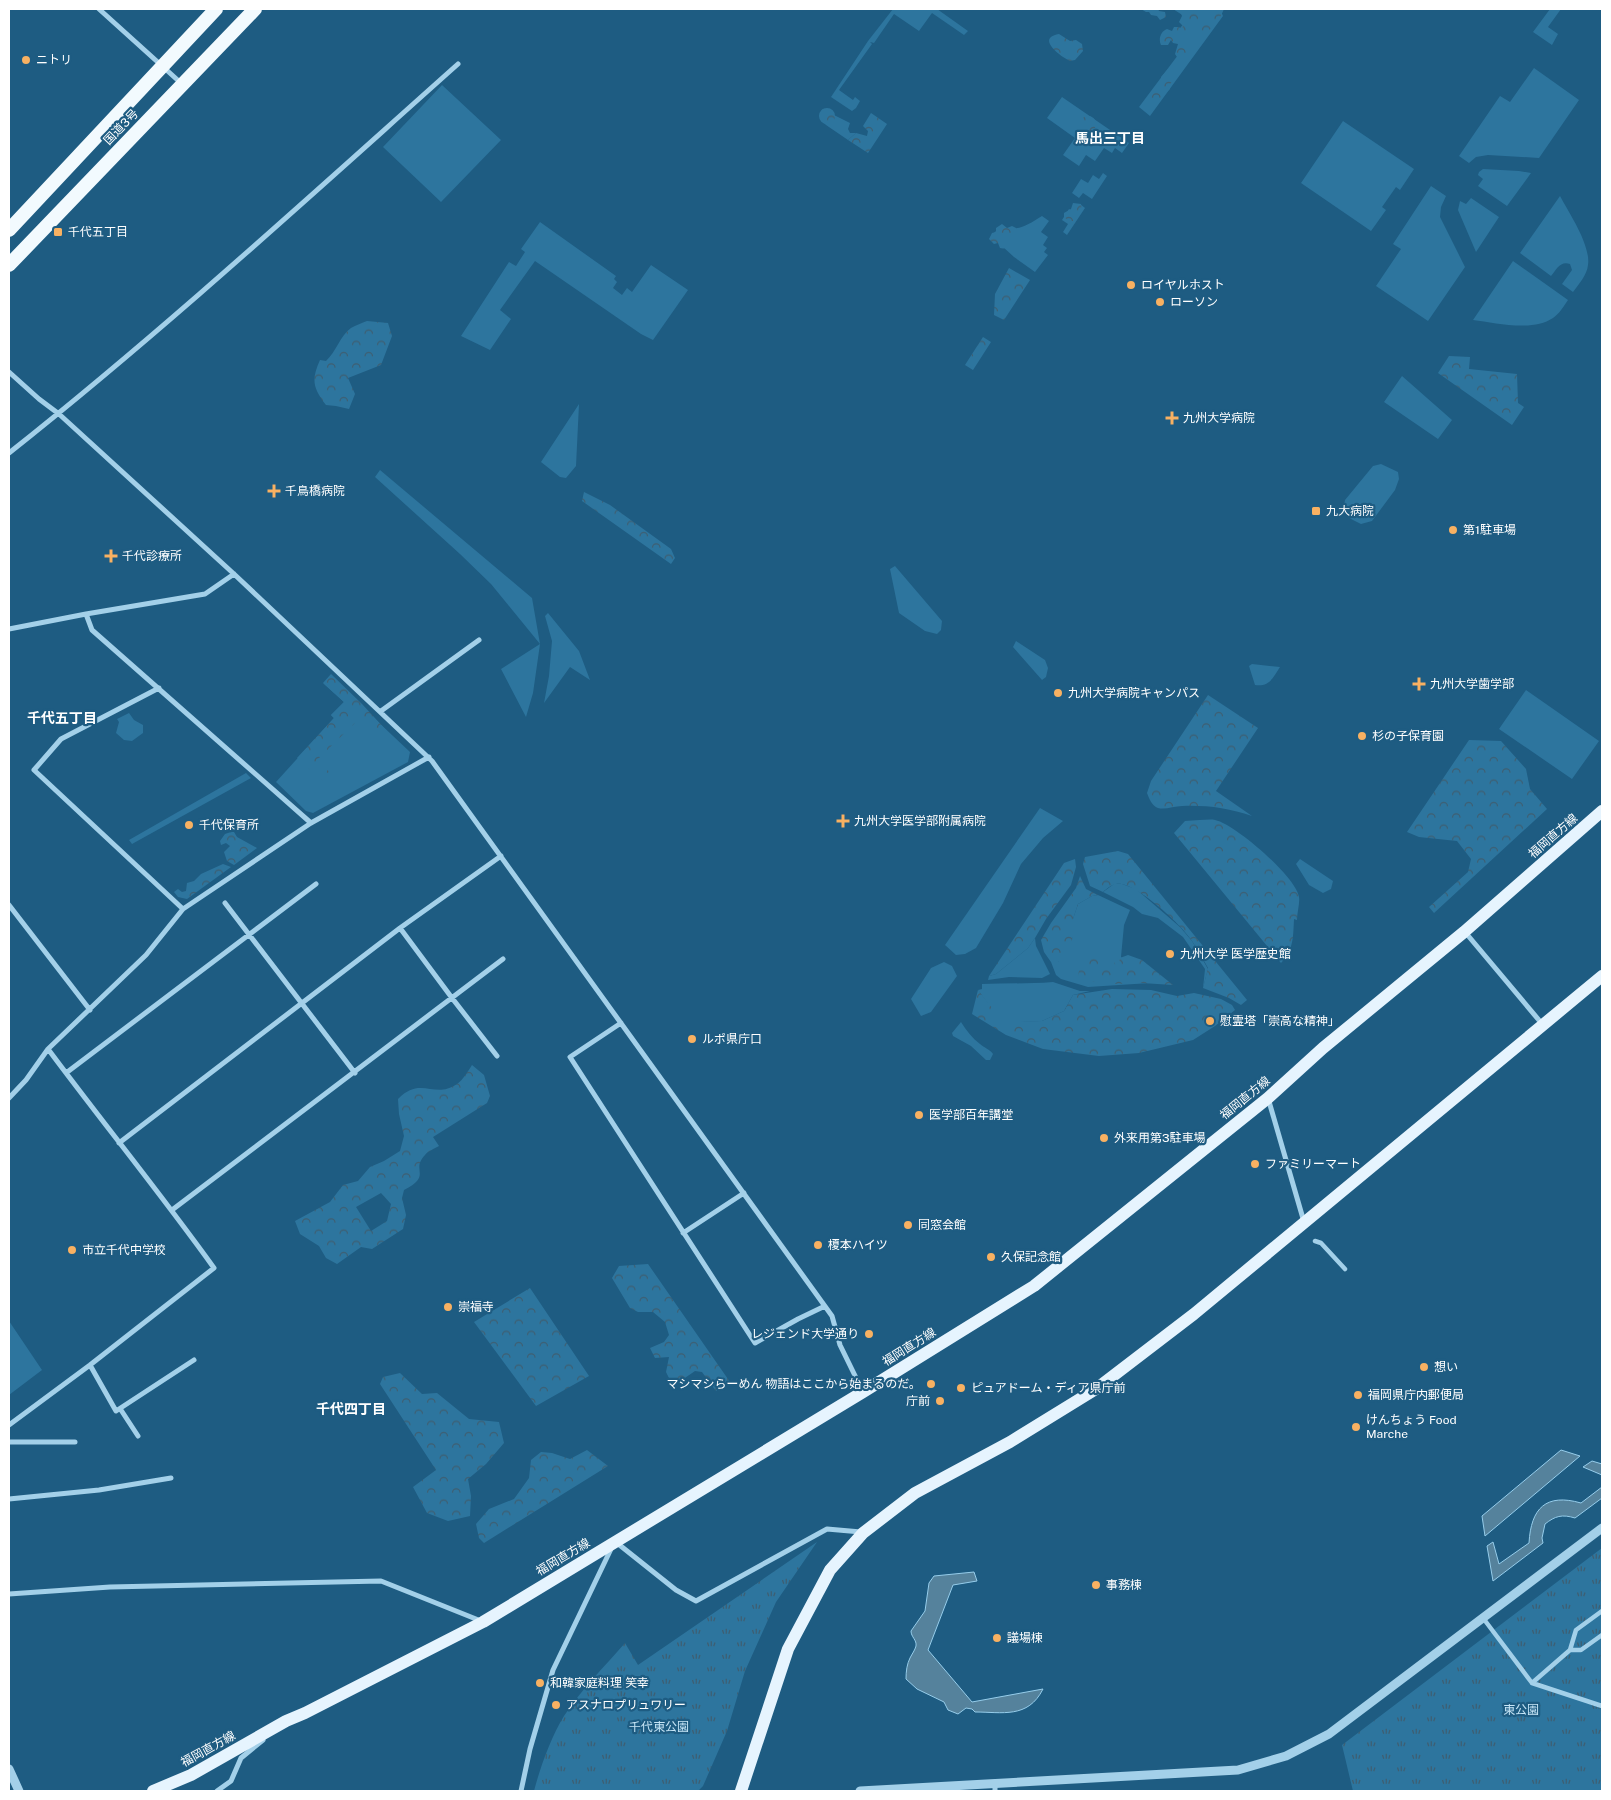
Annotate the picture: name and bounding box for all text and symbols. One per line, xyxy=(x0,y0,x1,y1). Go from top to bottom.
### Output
place label: ニトリ xyxy=(36,53,72,67)
marker: ニトリ xyxy=(20,54,32,66)
street label: 国道3号 xyxy=(101,106,141,148)
district label: 馬出三丁目 xyxy=(1075,130,1145,146)
place label: 千代五丁目 xyxy=(68,225,128,239)
marker: 千代五丁目 xyxy=(52,226,64,238)
place label: ロイヤルホスト xyxy=(1141,278,1225,292)
marker: ロイヤルホスト xyxy=(1125,279,1137,291)
place label: ローソン xyxy=(1170,295,1218,309)
marker: ローソン xyxy=(1154,296,1166,308)
marker: 九州大学病院 xyxy=(1165,411,1179,425)
place label: 九州大学病院 xyxy=(1183,411,1255,425)
marker: 千鳥橋病院 xyxy=(267,484,281,498)
place label: 千鳥橋病院 xyxy=(285,484,345,498)
place label: 九大病院 xyxy=(1326,504,1374,518)
marker: 九大病院 xyxy=(1310,505,1322,517)
place label: 第1駐車場 xyxy=(1463,523,1516,537)
marker: 第1駐車場 xyxy=(1447,524,1459,536)
marker: 千代診療所 xyxy=(104,549,118,563)
place label: 千代診療所 xyxy=(122,549,182,563)
marker: 九州大学歯学部 xyxy=(1412,677,1426,691)
place label: 九州大学歯学部 xyxy=(1430,677,1514,691)
place label: 九州大学病院キャンパス xyxy=(1068,686,1200,700)
marker: 九州大学病院キャンパス xyxy=(1052,687,1064,699)
district label: 千代五丁目 xyxy=(27,710,97,726)
place label: 杉の子保育園 xyxy=(1372,729,1444,743)
marker: 杉の子保育園 xyxy=(1356,730,1368,742)
street label: 福岡直方線 xyxy=(1526,811,1580,861)
marker: 九州大学医学部附属病院 xyxy=(836,814,850,828)
place label: 九州大学医学部附属病院 xyxy=(854,814,986,828)
place label: 千代保育所 xyxy=(199,818,259,832)
marker: 千代保育所 xyxy=(183,819,195,831)
place label: 九州大学 医学歴史館 xyxy=(1180,947,1291,961)
marker: 九州大学 医学歴史館 xyxy=(1164,948,1176,960)
place label: 慰霊塔「崇高な精神」 xyxy=(1220,1014,1340,1028)
marker: 慰霊塔「崇高な精神」 xyxy=(1204,1015,1216,1027)
place label: ルポ県庁口 xyxy=(702,1032,762,1046)
marker: ルポ県庁口 xyxy=(686,1033,698,1045)
street label: 福岡直方線 xyxy=(1217,1074,1273,1122)
place label: 医学部百年講堂 xyxy=(929,1108,1013,1122)
marker: 医学部百年講堂 xyxy=(913,1109,925,1121)
place label: 外来用第3駐車場 xyxy=(1114,1131,1206,1145)
marker: 外来用第3駐車場 xyxy=(1098,1132,1110,1144)
place label: ファミリーマート xyxy=(1265,1157,1361,1171)
marker: ファミリーマート xyxy=(1249,1158,1261,1170)
place label: 同窓会館 xyxy=(918,1218,966,1232)
marker: 同窓会館 xyxy=(902,1219,914,1231)
place label: 榎本ハイツ xyxy=(828,1238,888,1252)
marker: 榎本ハイツ xyxy=(812,1239,824,1251)
place label: 市立千代中学校 xyxy=(82,1243,166,1257)
marker: 市立千代中学校 xyxy=(66,1244,78,1256)
place label: 久保記念館 xyxy=(1001,1250,1061,1264)
marker: 久保記念館 xyxy=(985,1251,997,1263)
place label: 崇福寺 xyxy=(458,1300,494,1314)
marker: 崇福寺 xyxy=(442,1301,454,1313)
street label: 福岡直方線 xyxy=(880,1325,938,1369)
place label: レジェンド大学通り xyxy=(751,1327,859,1341)
marker: レジェンド大学通り xyxy=(863,1328,875,1340)
place label: 想い xyxy=(1434,1360,1458,1374)
marker: 想い xyxy=(1418,1361,1430,1373)
place label: マシマシらーめん 物語はここから始まるのだ。 xyxy=(666,1377,921,1391)
marker: マシマシらーめん 物語はここから始まるのだ。 xyxy=(925,1378,937,1390)
place label: ピュアドーム・ディア県庁前 xyxy=(971,1381,1126,1395)
marker: ピュアドーム・ディア県庁前 xyxy=(955,1382,967,1394)
place label: 福岡県庁内郵便局 xyxy=(1368,1388,1464,1402)
marker: 福岡県庁内郵便局 xyxy=(1352,1389,1364,1401)
place label: 庁前 xyxy=(906,1394,930,1408)
marker: 庁前 xyxy=(934,1395,946,1407)
district label: 千代四丁目 xyxy=(316,1401,386,1417)
place label: けんちょう Food Marche xyxy=(1366,1413,1457,1441)
marker: けんちょう Food Marche xyxy=(1350,1421,1362,1433)
street label: 福岡直方線 xyxy=(534,1536,592,1578)
place label: 事務棟 xyxy=(1106,1578,1142,1592)
marker: 事務棟 xyxy=(1090,1579,1102,1591)
place label: 議場棟 xyxy=(1007,1631,1043,1645)
marker: 議場棟 xyxy=(991,1632,1003,1644)
place label: 和韓家庭料理 笑幸 xyxy=(550,1676,649,1690)
marker: 和韓家庭料理 笑幸 xyxy=(534,1677,546,1689)
place label: アスナロプリュワリー xyxy=(566,1698,686,1712)
marker: アスナロプリュワリー xyxy=(550,1699,562,1711)
park label: 東公園 xyxy=(1503,1703,1539,1717)
park label: 千代東公園 xyxy=(629,1720,689,1734)
street label: 福岡直方線 xyxy=(178,1728,238,1770)

